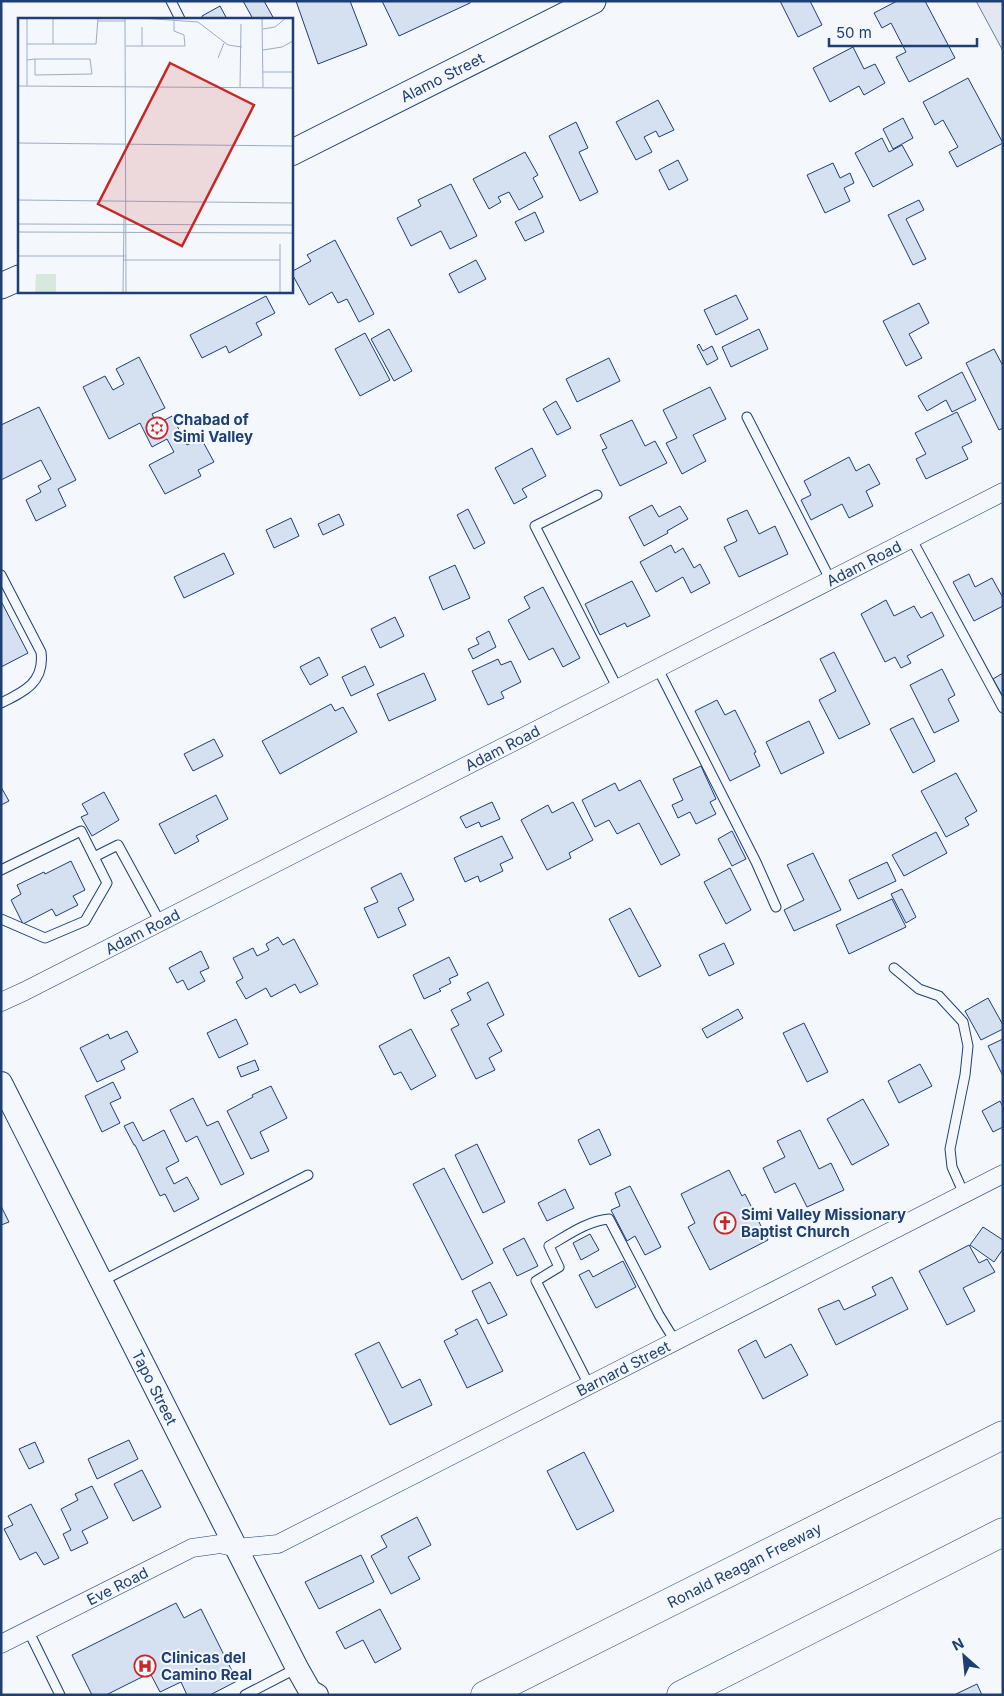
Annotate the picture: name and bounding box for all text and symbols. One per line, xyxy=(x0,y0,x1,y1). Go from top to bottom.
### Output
scale bar xyxy=(829,15,976,47)
inset map xyxy=(18,18,292,292)
text: 50 m xyxy=(836,23,872,42)
street label: Alamo Street xyxy=(397,48,487,106)
place label: Chabad of Simi Valley xyxy=(173,410,253,446)
synagogue icon: Chabad of Simi Valley xyxy=(145,416,169,440)
street label: Adam Road xyxy=(823,536,904,590)
street label: Adam Road xyxy=(461,721,543,775)
street label: Adam Road xyxy=(102,904,183,958)
place label: Simi Valley Missionary Baptist Church xyxy=(741,1205,906,1241)
church icon: Simi Valley Missionary Baptist Church xyxy=(713,1211,737,1235)
street label: Barnard Street xyxy=(573,1336,673,1400)
street label: Tapo Street xyxy=(128,1346,182,1428)
street label: Ronald Reagan Freeway xyxy=(664,1518,825,1612)
street label: Eve Road xyxy=(83,1562,151,1609)
north arrow xyxy=(939,1631,989,1681)
text: N xyxy=(949,1634,966,1654)
place label: Clinicas del Camino Real xyxy=(161,1648,252,1684)
hospital icon: Clinicas del Camino Real xyxy=(133,1654,157,1678)

